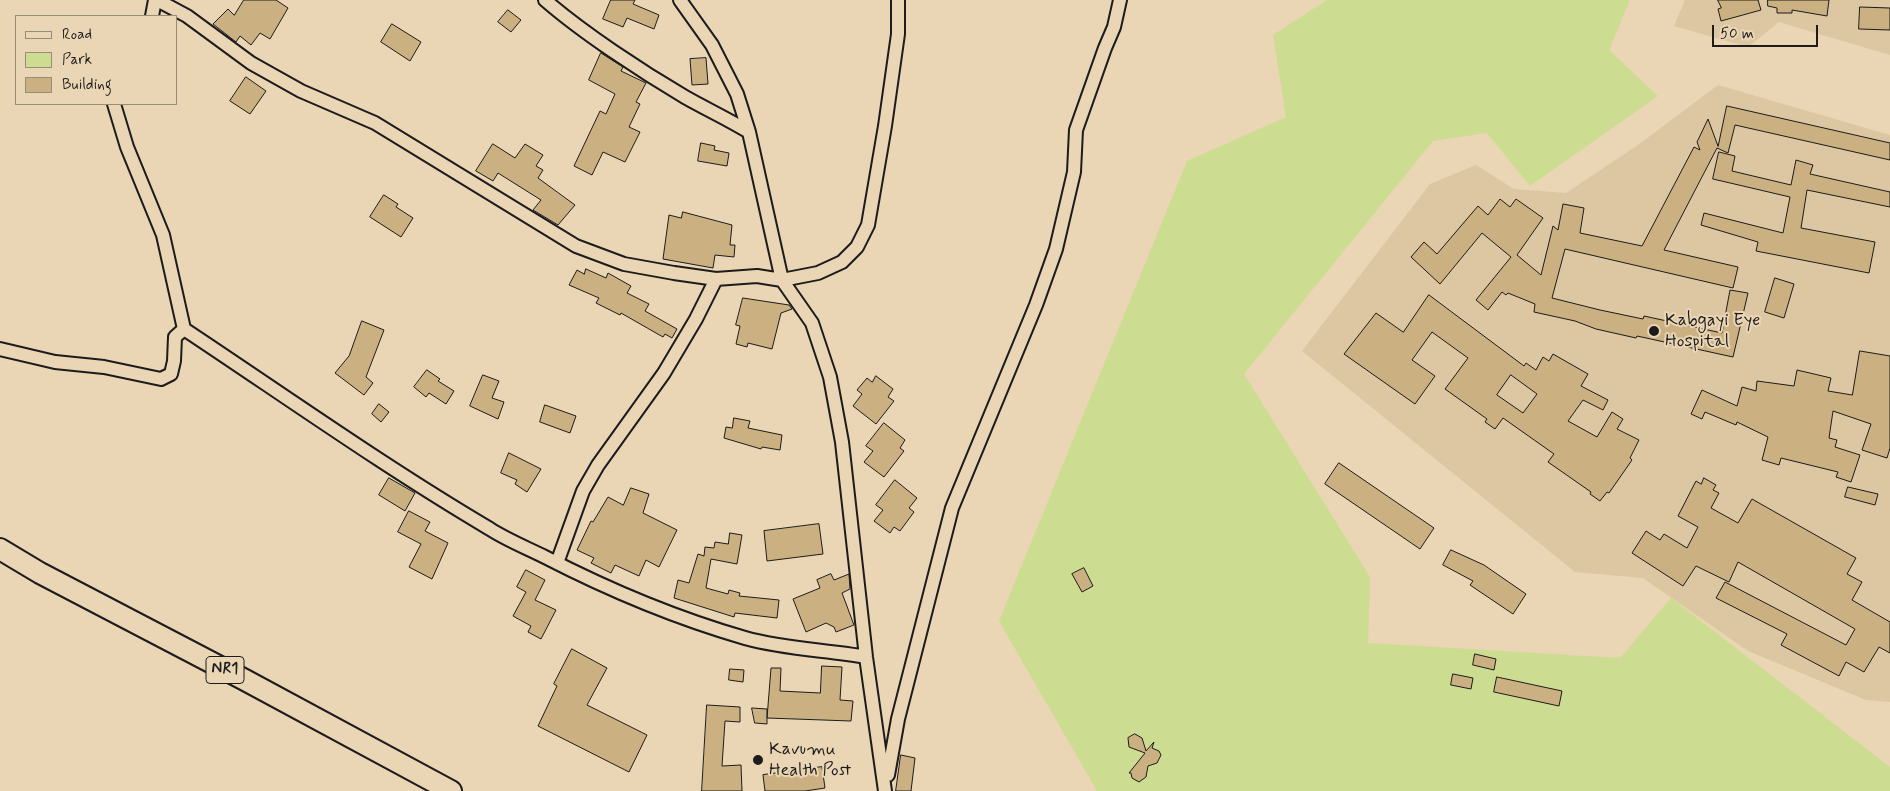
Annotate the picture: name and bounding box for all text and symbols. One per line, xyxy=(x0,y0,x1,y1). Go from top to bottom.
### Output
legend xyxy=(15,15,178,105)
scale bar xyxy=(1715,15,1821,47)
text: 50 m xyxy=(1720,24,1754,44)
text: Road xyxy=(62,25,92,45)
text: Park xyxy=(62,50,92,70)
text: Building xyxy=(62,75,112,95)
place label: Kabgayi Eye Hospital xyxy=(1665,310,1760,352)
marker: Kabgayi Eye Hospital xyxy=(1647,324,1661,338)
road number: NR1 xyxy=(206,656,244,684)
place label: Kavumu Health Post xyxy=(769,739,851,782)
marker: Kavumu Health Post xyxy=(751,753,765,767)

